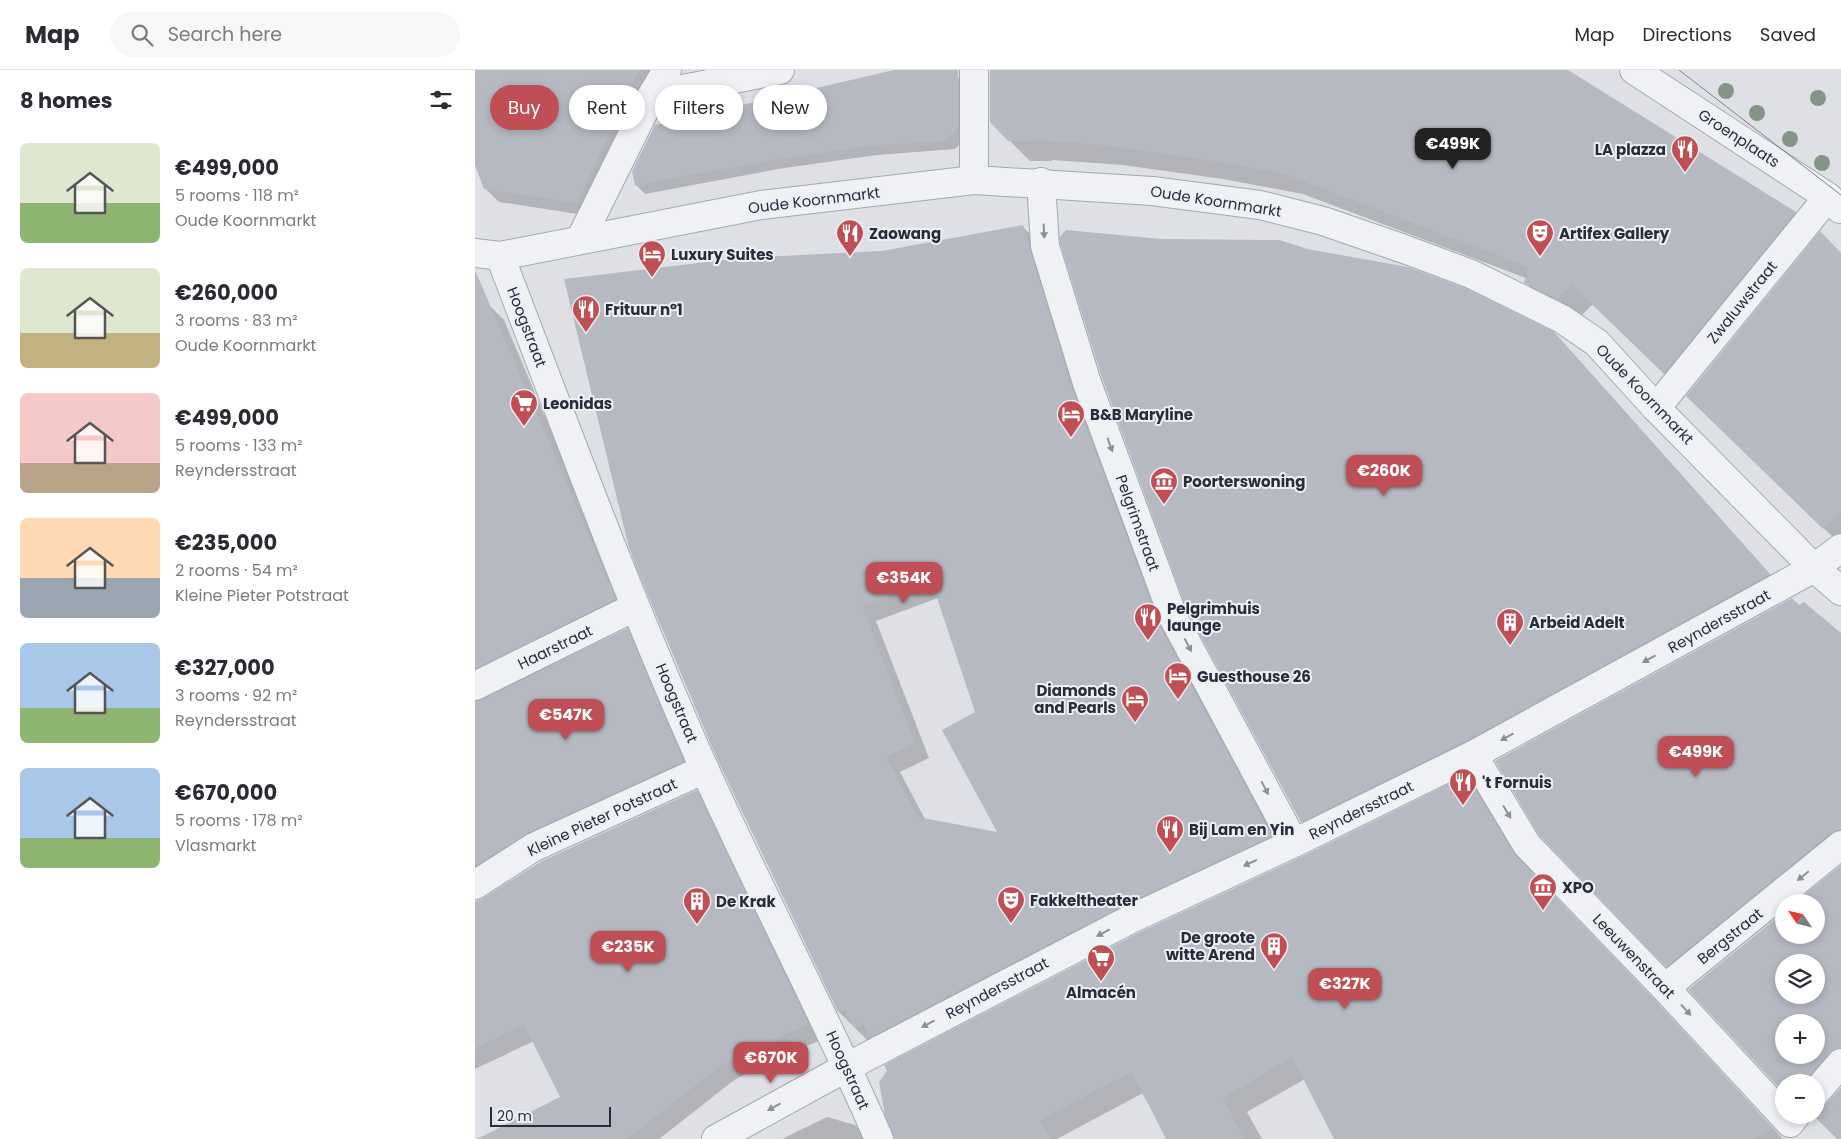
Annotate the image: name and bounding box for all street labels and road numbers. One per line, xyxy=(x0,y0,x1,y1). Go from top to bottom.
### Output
street label: Groenplaats xyxy=(1694,104,1784,172)
street label: Oude Koornmarkt xyxy=(1149,180,1283,222)
street label: Oude Koornmarkt xyxy=(747,181,881,219)
street label: Zwaluwstraat xyxy=(1702,256,1782,348)
street label: Hoogstraat xyxy=(502,284,552,370)
street label: Oude Koornmarkt xyxy=(1591,339,1699,449)
street label: Pelgrimstraat xyxy=(1111,472,1165,574)
street label: Reyndersstraat xyxy=(1664,584,1774,658)
street label: Haarstraat xyxy=(514,620,596,674)
street label: Hoogstraat xyxy=(651,660,703,746)
street label: Kleine Pieter Potstraat xyxy=(524,773,680,861)
street label: Reyndersstraat xyxy=(1305,776,1417,844)
street label: Bergstraat xyxy=(1693,903,1767,969)
street label: Leeuwenstraat xyxy=(1588,909,1680,1003)
street label: Reyndersstraat xyxy=(942,952,1052,1024)
street label: Hoogstraat xyxy=(821,1027,875,1113)

